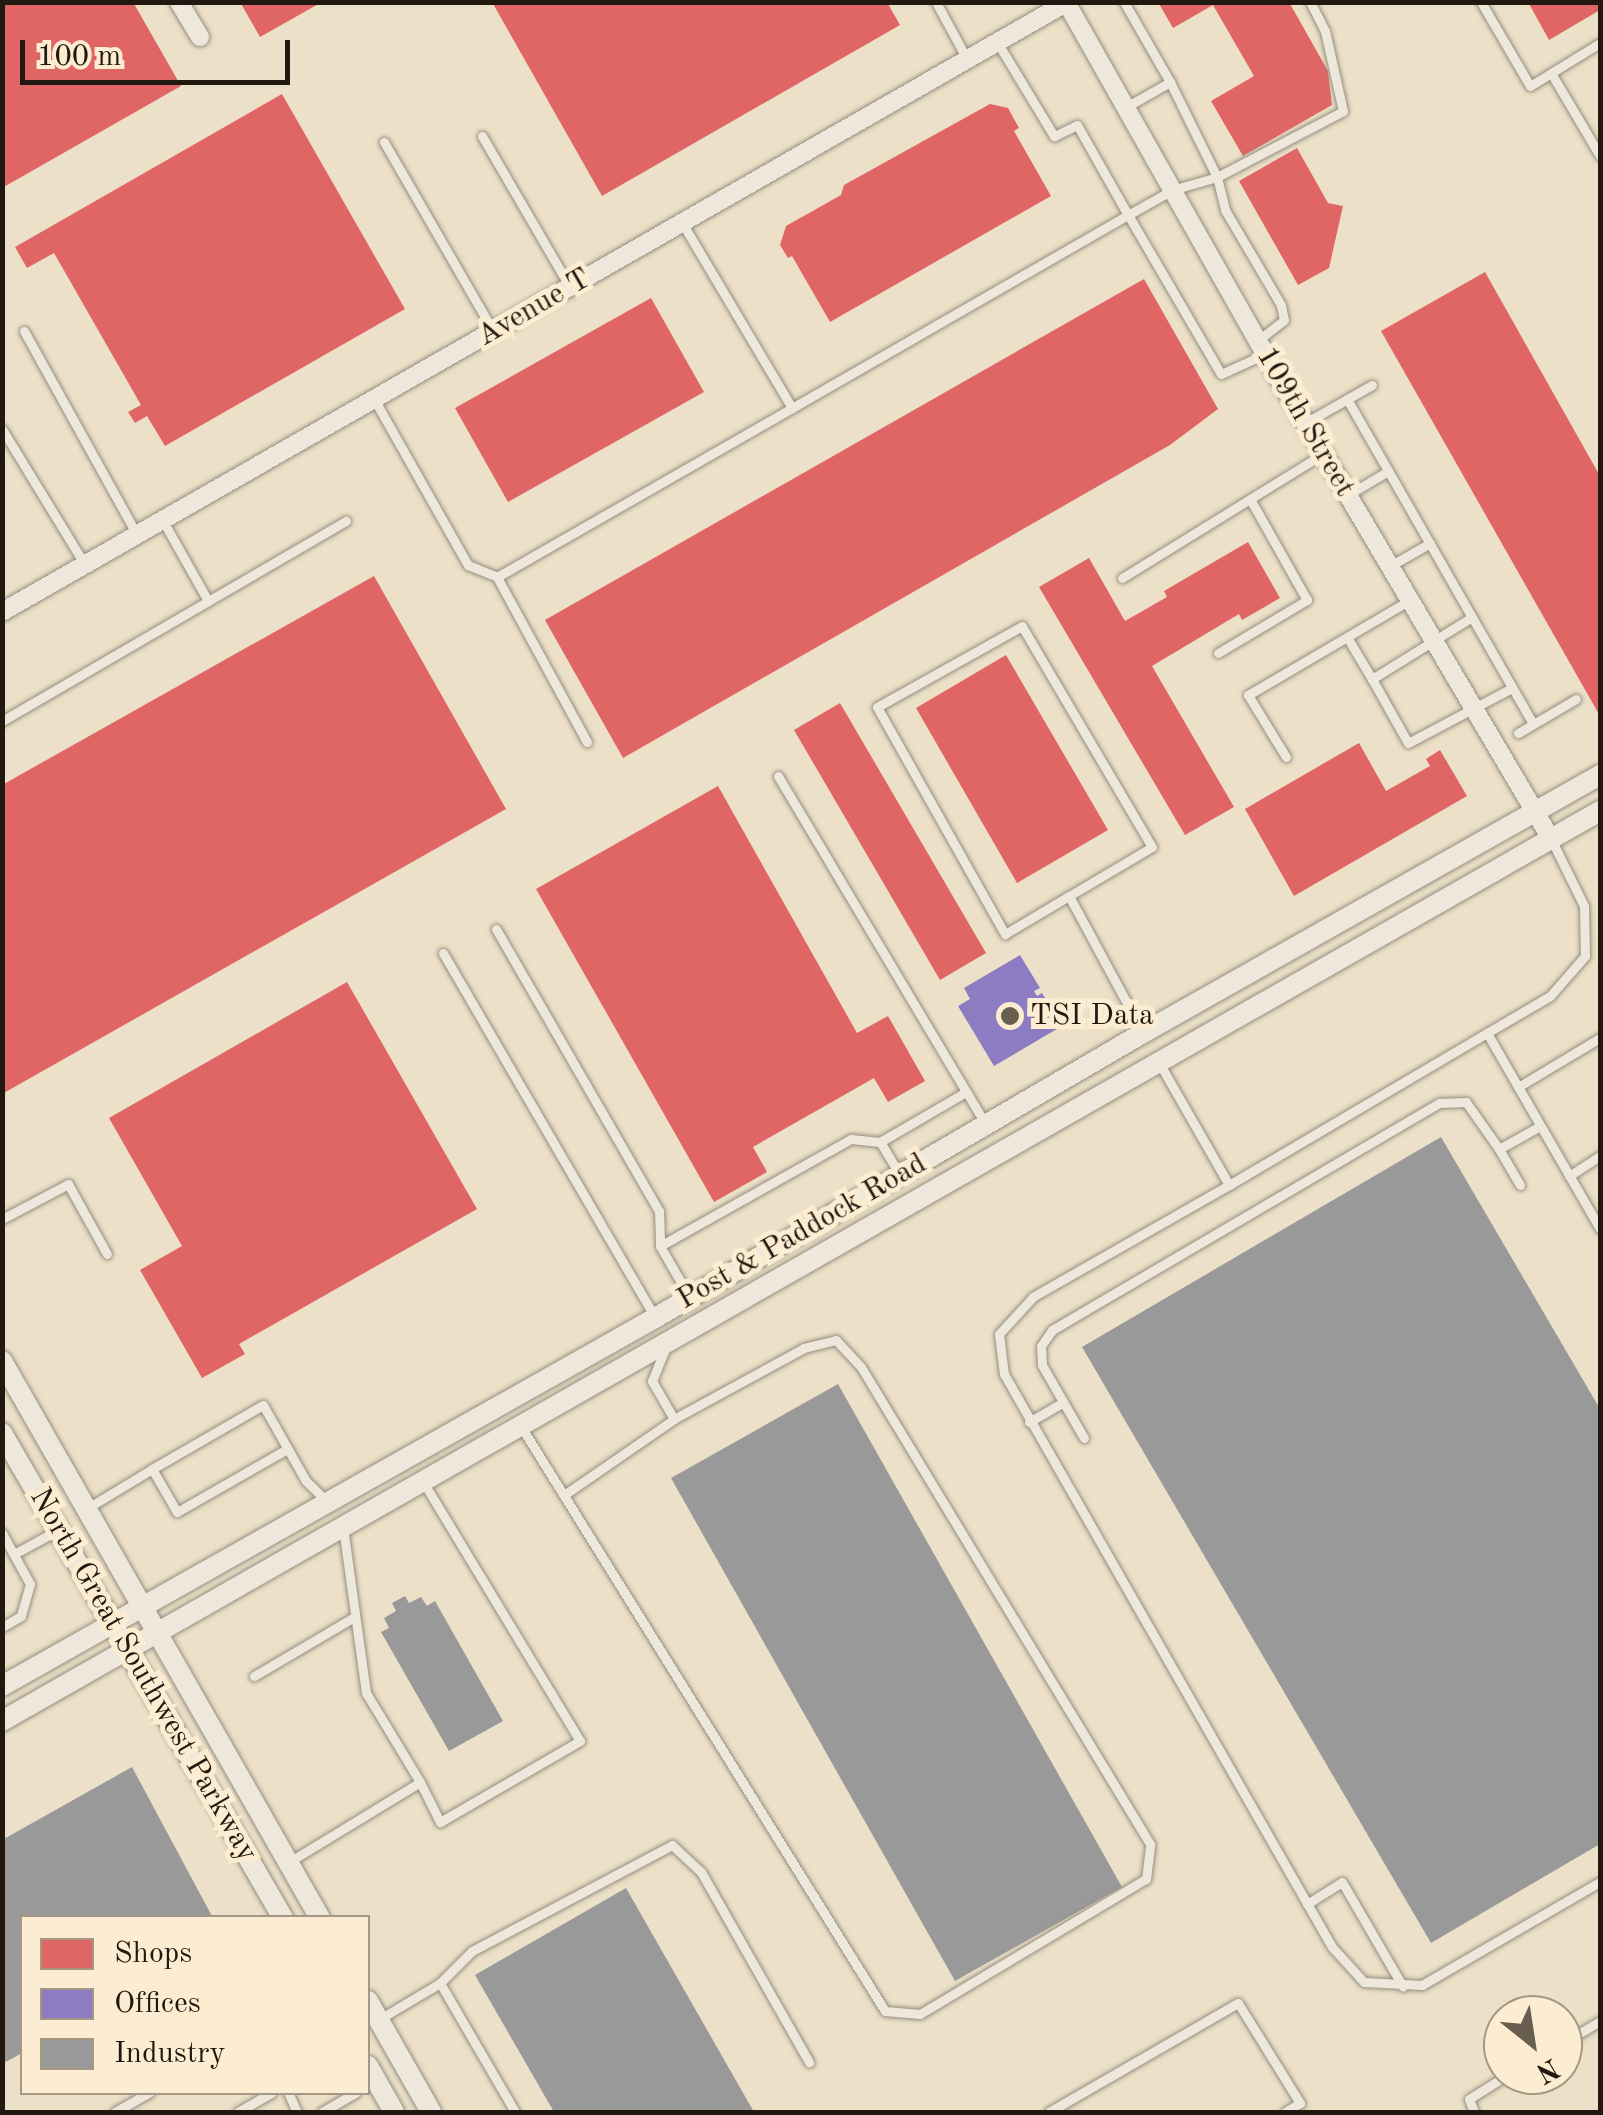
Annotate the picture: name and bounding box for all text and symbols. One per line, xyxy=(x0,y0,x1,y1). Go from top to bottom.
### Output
scale bar xyxy=(25,20,295,82)
text: 100 m xyxy=(37,42,121,72)
street label: Avenue T xyxy=(471,261,597,355)
street label: 109th Street xyxy=(1248,341,1362,503)
place label: TSI Data xyxy=(1030,998,1154,1034)
marker: TSI Data xyxy=(999,1005,1021,1027)
street label: Post & Paddock Road xyxy=(671,1146,933,1318)
street label: North Great Southwest Parkway xyxy=(21,1482,265,1868)
legend xyxy=(20,1915,370,2095)
text: Shops xyxy=(114,1939,192,1969)
text: Offices xyxy=(114,1989,201,2019)
north arrow xyxy=(1483,1995,1583,2095)
text: Industry xyxy=(114,2039,225,2069)
text: N xyxy=(1531,2052,1563,2087)

